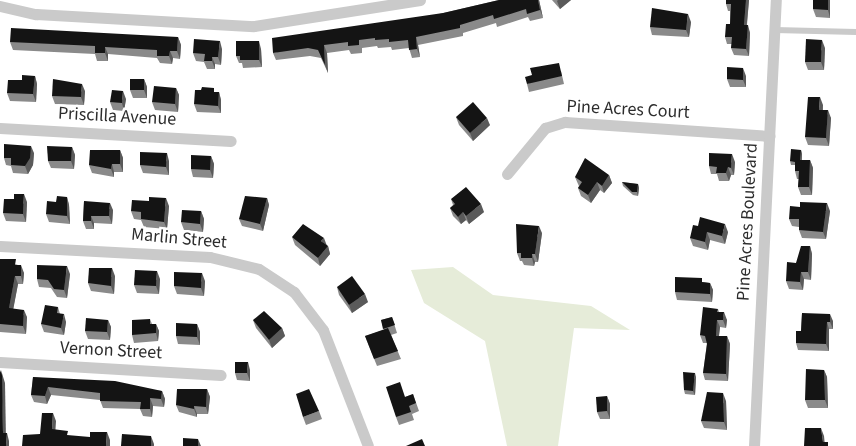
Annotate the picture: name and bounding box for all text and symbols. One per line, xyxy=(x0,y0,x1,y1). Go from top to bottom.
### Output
street label: Pine Acres Court xyxy=(566,96,690,124)
street label: Priscilla Avenue xyxy=(57,103,177,131)
street label: Pine Acres Boulevard xyxy=(733,143,763,301)
street label: Marlin Street xyxy=(130,224,228,254)
street label: Vernon Street xyxy=(59,338,163,364)

